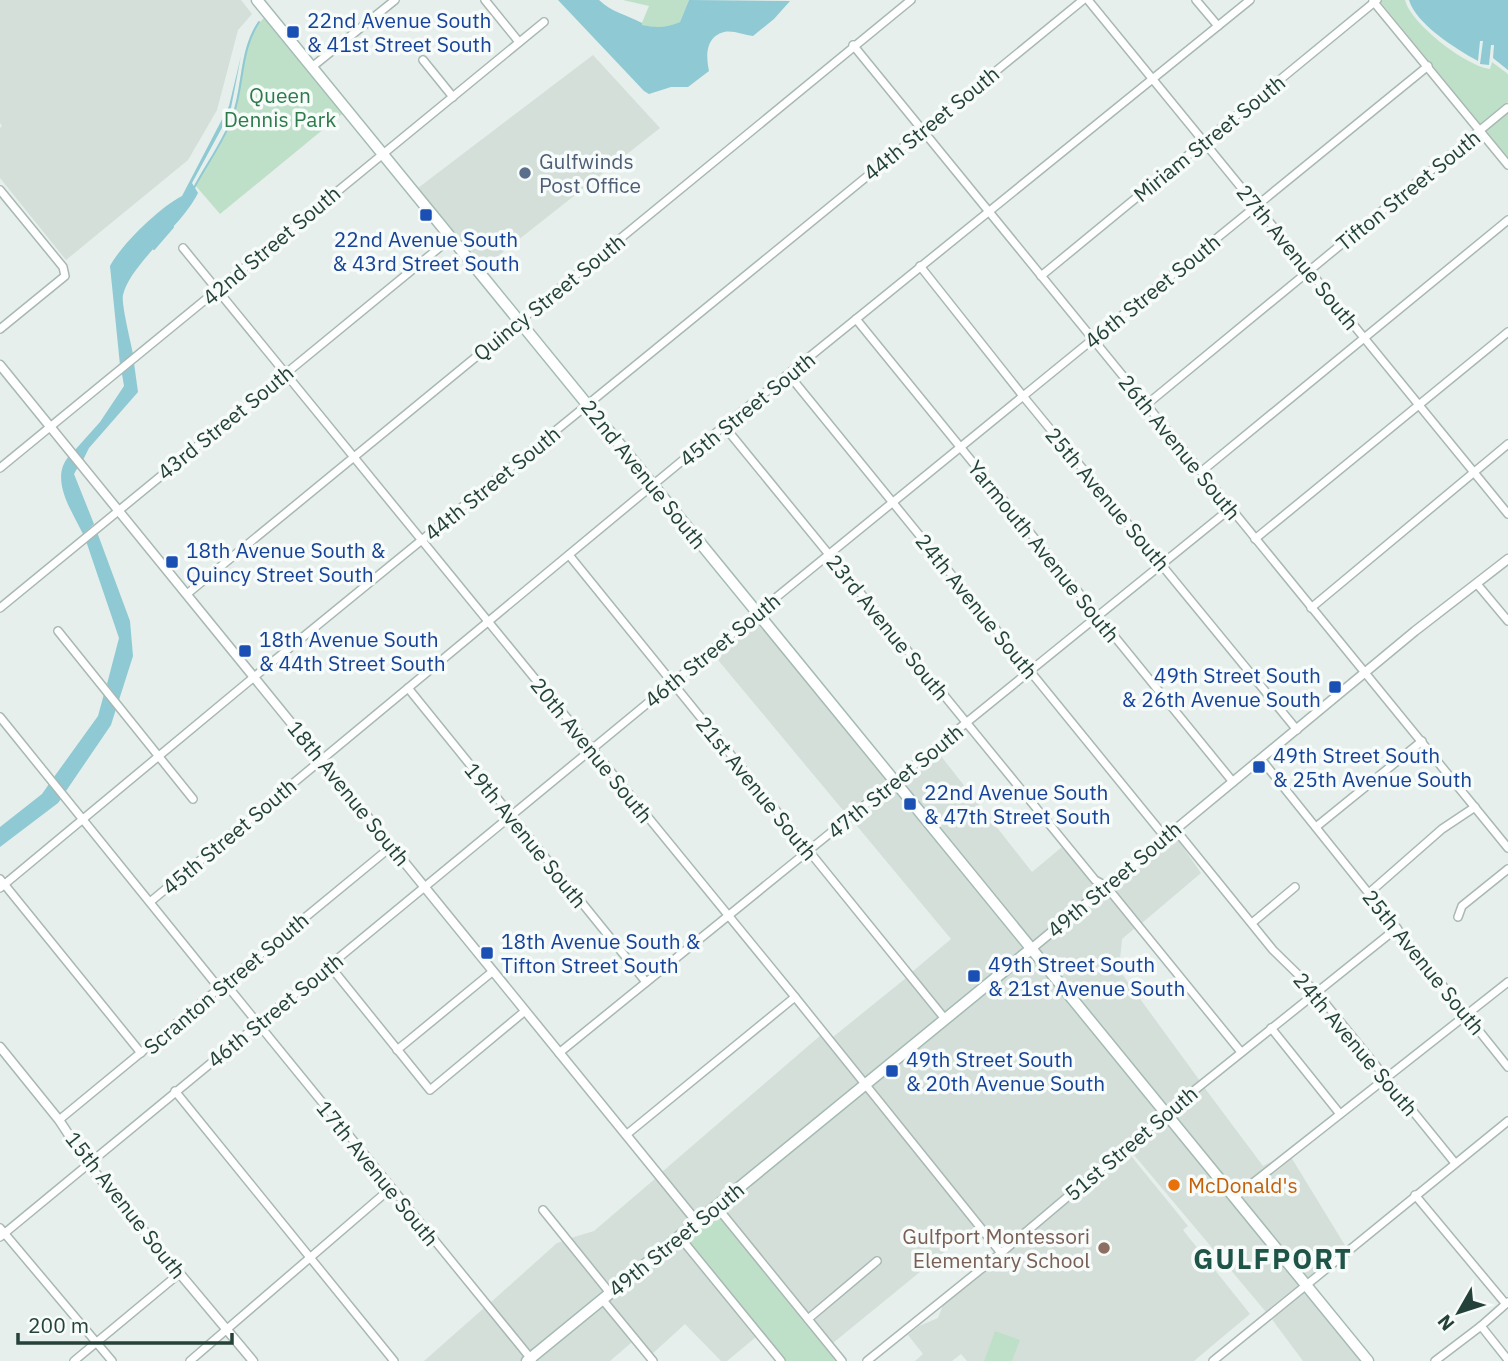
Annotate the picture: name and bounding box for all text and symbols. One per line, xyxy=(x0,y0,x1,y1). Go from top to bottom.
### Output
place label: 22nd Avenue South & 41st Street South xyxy=(307,6,492,58)
marker: 22nd Avenue South & 41st Street South xyxy=(285,24,301,40)
street label: 44th Street South xyxy=(857,60,1005,186)
street label: Miriam Street South xyxy=(1127,68,1291,208)
park label: Queen Dennis Park xyxy=(224,81,336,133)
street label: Tifton Street South xyxy=(1330,123,1486,257)
place label: Gulfwinds Post Office xyxy=(539,147,641,199)
marker: Gulfwinds Post Office xyxy=(517,165,533,181)
street label: 27th Avenue South xyxy=(1231,178,1365,336)
street label: 42nd Street South xyxy=(196,179,346,311)
marker: 22nd Avenue South & 43rd Street South xyxy=(418,207,434,223)
place label: 22nd Avenue South & 43rd Street South xyxy=(332,225,520,277)
street label: Quincy Street South xyxy=(467,227,631,367)
street label: 46th Street South xyxy=(1078,228,1226,354)
street label: 45th Street South xyxy=(673,346,821,472)
street label: 43rd Street South xyxy=(151,358,299,486)
street label: 26th Avenue South xyxy=(1113,368,1247,526)
street label: 22nd Avenue South xyxy=(575,393,713,555)
street label: 44th Street South xyxy=(418,420,566,546)
street label: 25th Avenue South xyxy=(1040,421,1176,577)
street label: Yarmouth Avenue South xyxy=(962,454,1126,648)
street label: 24th Avenue South xyxy=(910,527,1044,685)
place label: 18th Avenue South & Quincy Street South xyxy=(186,536,386,588)
street label: 23rd Avenue South xyxy=(820,548,956,706)
marker: 18th Avenue South & Quincy Street South xyxy=(164,554,180,570)
street label: 46th Street South xyxy=(638,587,786,713)
place label: 18th Avenue South & 44th Street South xyxy=(259,625,446,677)
marker: 18th Avenue South & 44th Street South xyxy=(237,643,253,659)
place label: 49th Street South & 26th Avenue South xyxy=(1122,661,1321,713)
street label: 20th Avenue South xyxy=(525,671,659,829)
marker: 49th Street South & 26th Avenue South xyxy=(1327,679,1343,695)
street label: 21st Avenue South xyxy=(690,710,824,866)
street label: 18th Avenue South xyxy=(282,714,416,872)
street label: 47th Street South xyxy=(821,718,969,844)
place label: 49th Street South & 25th Avenue South xyxy=(1273,741,1472,793)
street label: 19th Avenue South xyxy=(459,756,593,914)
marker: 49th Street South & 25th Avenue South xyxy=(1251,759,1267,775)
street label: 45th Street South xyxy=(156,772,302,900)
place label: 22nd Avenue South & 47th Street South xyxy=(924,778,1111,830)
marker: 22nd Avenue South & 47th Street South xyxy=(902,796,918,812)
street label: 49th Street South xyxy=(1041,815,1187,943)
street label: 25th Avenue South xyxy=(1357,883,1491,1041)
street label: Scranton Street South xyxy=(138,906,314,1060)
place label: 18th Avenue South & Tifton Street South xyxy=(501,927,701,979)
marker: 18th Avenue South & Tifton Street South xyxy=(479,945,495,961)
street label: 46th Street South xyxy=(201,947,349,1073)
place label: 49th Street South & 21st Avenue South xyxy=(988,950,1185,1002)
street label: 24th Avenue South xyxy=(1288,966,1424,1122)
marker: 49th Street South & 21st Avenue South xyxy=(966,968,982,984)
place label: 49th Street South & 20th Avenue South xyxy=(906,1045,1105,1097)
marker: 49th Street South & 20th Avenue South xyxy=(884,1063,900,1079)
street label: 51st Street South xyxy=(1059,1079,1203,1207)
street label: 17th Avenue South xyxy=(311,1094,445,1252)
street label: 15th Avenue South xyxy=(60,1126,192,1284)
place label: McDonald's xyxy=(1188,1171,1298,1199)
street label: 49th Street South xyxy=(602,1176,750,1302)
marker: McDonald's xyxy=(1166,1177,1182,1193)
place label: Gulfport Montessori Elementary School xyxy=(902,1222,1090,1274)
marker: Gulfport Montessori Elementary School xyxy=(1096,1240,1112,1256)
district label: GULFPORT xyxy=(1193,1240,1353,1277)
north arrow xyxy=(1424,1277,1494,1347)
scale bar xyxy=(18,1302,231,1346)
text: N xyxy=(1432,1310,1459,1336)
text: 200 m xyxy=(28,1311,89,1339)

